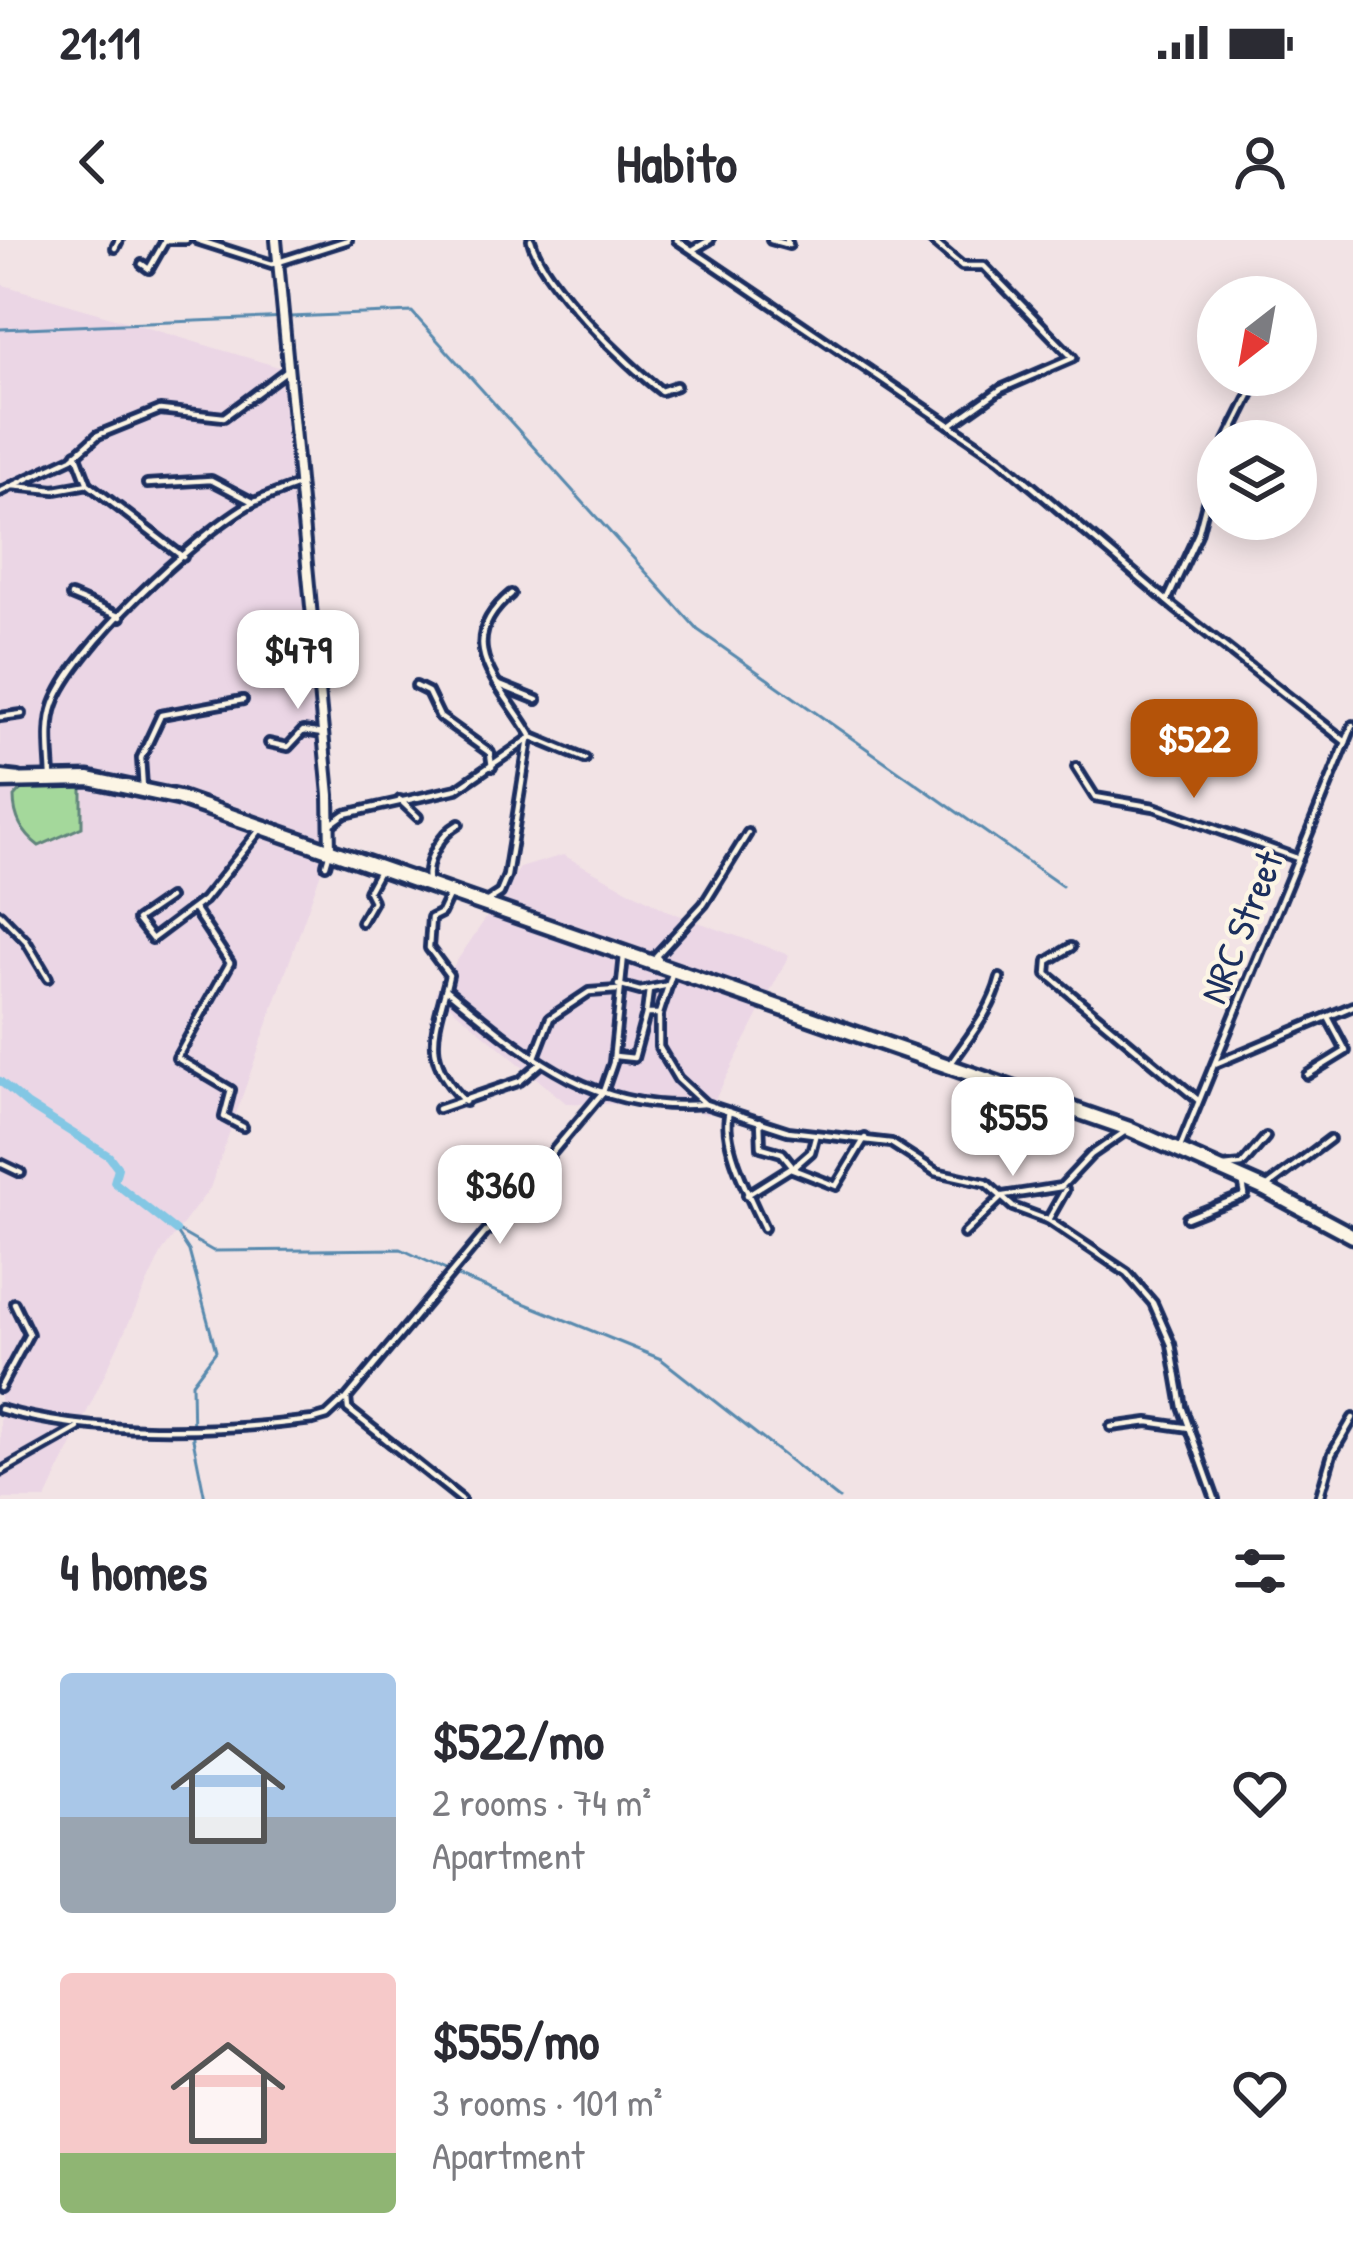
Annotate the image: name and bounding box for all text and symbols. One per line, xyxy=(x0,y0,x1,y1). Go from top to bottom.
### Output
text: 21:11 xyxy=(60,12,141,73)
text: Habito xyxy=(616,126,737,199)
icon: back xyxy=(60,129,126,195)
icon: person xyxy=(1227,129,1293,195)
north arrow xyxy=(1197,276,1317,396)
map controls xyxy=(1197,276,1317,540)
button: layers xyxy=(1197,420,1317,540)
pin: $479 xyxy=(227,610,369,712)
text: $479 xyxy=(264,622,332,675)
pin: $522 xyxy=(1123,699,1265,801)
text: $522 xyxy=(1158,711,1230,764)
street label: NRC Street xyxy=(1186,842,1295,1011)
pin: $555 xyxy=(942,1077,1084,1179)
text: $555 xyxy=(978,1089,1048,1142)
pin: $360 xyxy=(429,1145,571,1247)
text: $360 xyxy=(465,1157,535,1210)
text: 4 homes xyxy=(60,1537,207,1606)
icon: filters xyxy=(1227,1538,1293,1604)
text: $522/mo xyxy=(432,1706,604,1775)
icon: home xyxy=(156,1721,300,1865)
icon: heart xyxy=(1227,1760,1293,1826)
text: 2 rooms · 74 m² xyxy=(432,1775,651,1828)
text: Apartment xyxy=(432,1828,585,1881)
text: $555/mo xyxy=(432,2006,599,2075)
icon: home xyxy=(156,2021,300,2165)
icon: heart xyxy=(1227,2060,1293,2126)
text: 3 rooms · 101 m² xyxy=(432,2075,662,2128)
text: Apartment xyxy=(432,2128,585,2181)

